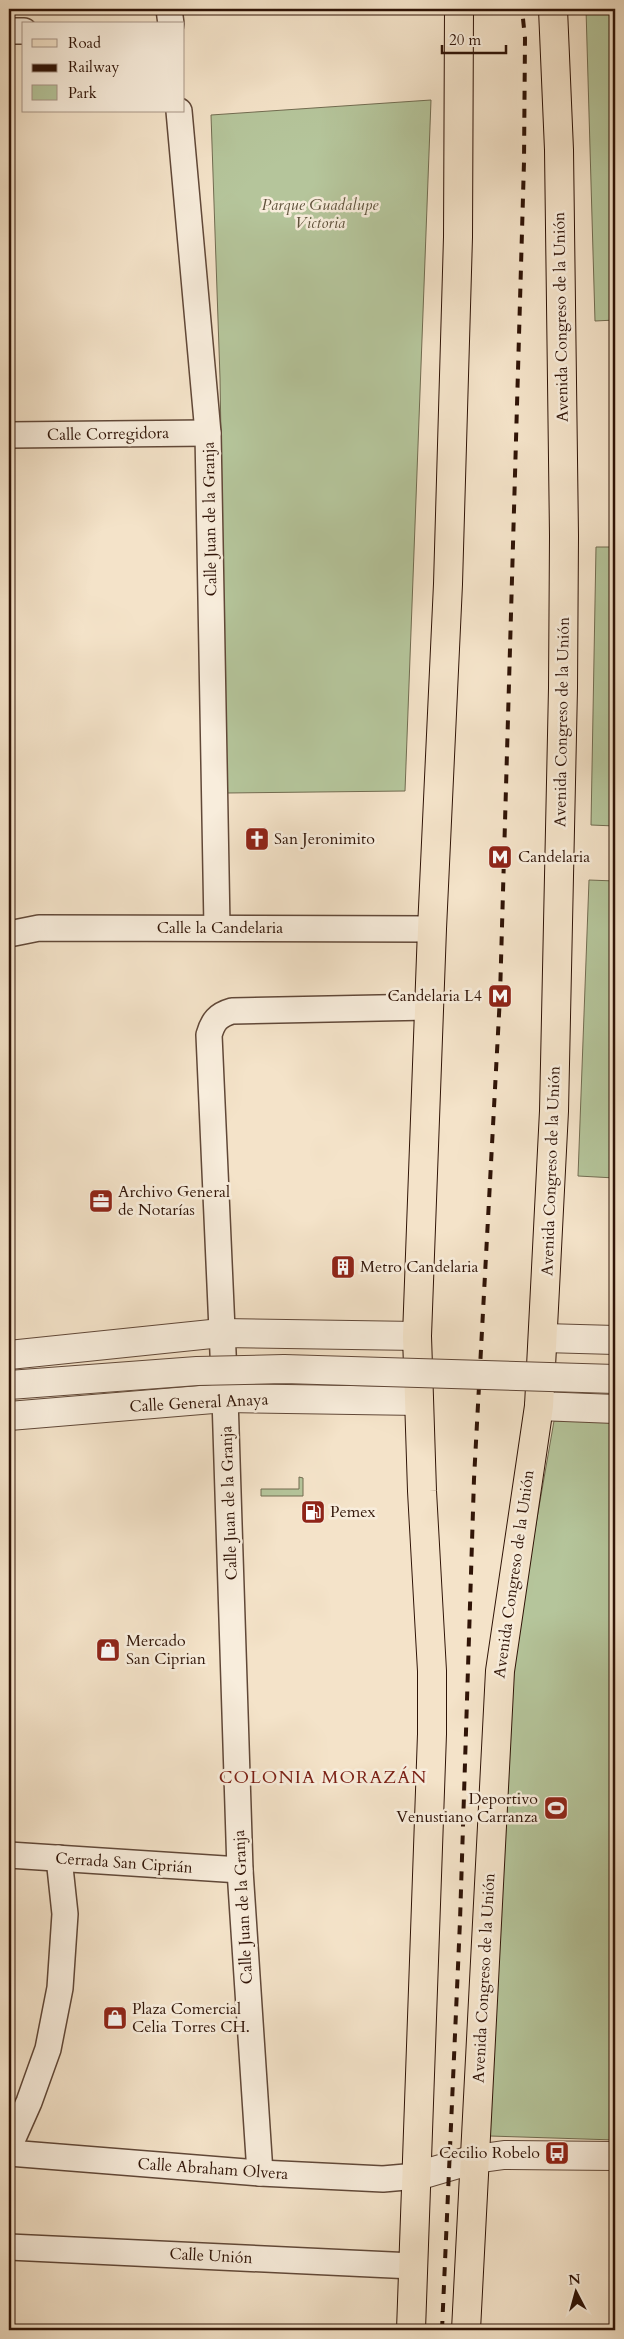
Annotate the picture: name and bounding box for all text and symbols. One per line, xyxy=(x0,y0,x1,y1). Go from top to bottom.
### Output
legend xyxy=(22,22,185,112)
scale bar xyxy=(442,22,505,54)
text: 20 m xyxy=(449,30,481,50)
text: Road xyxy=(68,33,101,53)
text: Railway xyxy=(68,57,119,77)
text: Park xyxy=(68,83,97,103)
park label: Parque Guadalupe Victoria xyxy=(262,194,379,234)
street label: Avenida Congreso de la Unión xyxy=(548,212,574,422)
street label: Calle Corregidora xyxy=(47,422,169,446)
street label: Calle Juan de la Granja xyxy=(198,441,222,597)
street label: Avenida Congreso de la Unión xyxy=(549,617,575,827)
church icon: San Jeronimito xyxy=(244,826,270,852)
place label: San Jeronimito xyxy=(274,828,375,850)
metro station icon: Candelaria xyxy=(487,844,513,870)
place label: Candelaria xyxy=(518,846,590,868)
street label: Calle la Candelaria xyxy=(157,917,283,939)
metro station icon: Candelaria L4 xyxy=(487,983,513,1009)
place label: Candelaria L4 xyxy=(388,985,482,1007)
street label: Avenida Congreso de la Unión xyxy=(536,1066,566,1276)
place label: Archivo General de Notarías xyxy=(118,1181,230,1221)
office icon: Archivo General de Notarías xyxy=(88,1188,114,1214)
building icon: Metro Candelaria xyxy=(330,1254,356,1280)
place label: Metro Candelaria xyxy=(360,1256,479,1278)
street label: Calle General Anaya xyxy=(129,1388,269,1418)
street label: Calle Juan de la Granja xyxy=(215,1425,243,1581)
street label: Avenida Congreso de la Unión xyxy=(488,1468,540,1680)
fuel station icon: Pemex xyxy=(300,1499,326,1525)
place label: Pemex xyxy=(330,1501,376,1523)
place label: Mercado San Ciprian xyxy=(126,1630,206,1670)
shop icon: Mercado San Ciprian xyxy=(95,1637,121,1663)
district label: COLONIA MORAZÁN xyxy=(219,1765,427,1790)
place label: Deportivo Venustiano Carranza xyxy=(396,1788,538,1828)
sports icon: Deportivo Venustiano Carranza xyxy=(543,1795,569,1821)
street label: Calle Juan de la Granja xyxy=(228,1829,258,1985)
street label: Cerrada San Ciprián xyxy=(55,1847,193,1879)
street label: Avenida Congreso de la Unión xyxy=(468,1872,500,2084)
place label: Plaza Comercial Celia Torres CH. xyxy=(132,1998,250,2038)
shop icon: Plaza Comercial Celia Torres CH. xyxy=(102,2005,128,2031)
bus stop icon: Cecilio Robelo xyxy=(544,2140,570,2166)
place label: Cecilio Robelo xyxy=(439,2142,540,2164)
street label: Calle Abraham Olvera xyxy=(137,2153,289,2185)
street label: Calle Unión xyxy=(169,2243,253,2269)
north arrow xyxy=(552,2266,602,2316)
text: N xyxy=(568,2269,582,2290)

